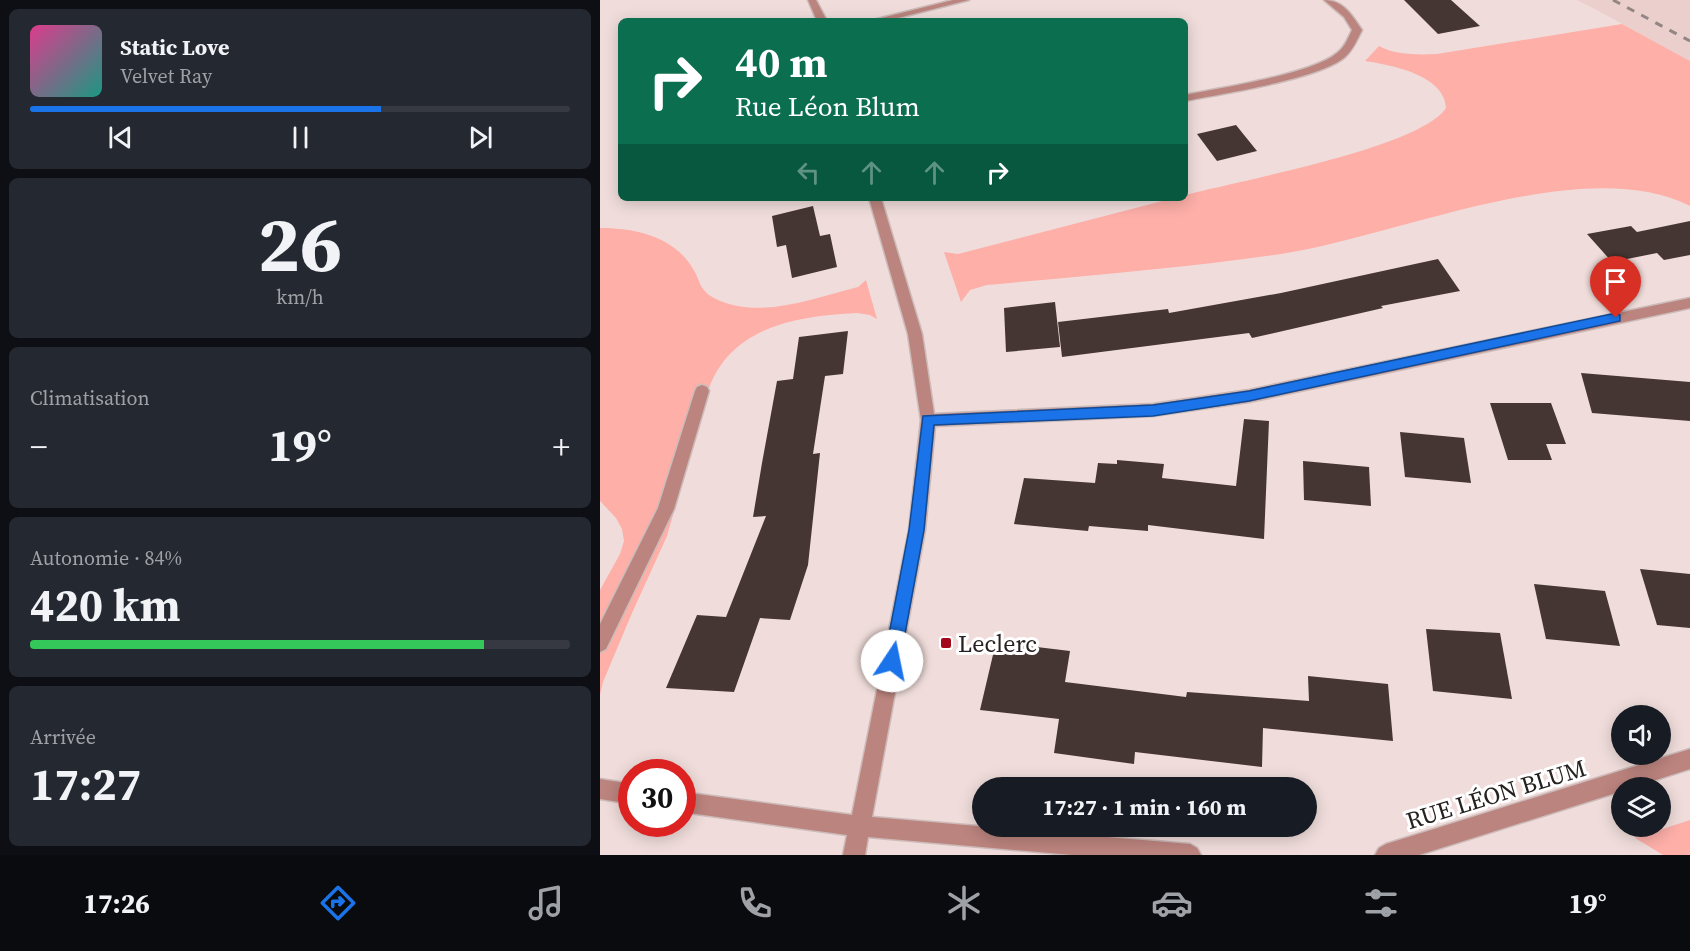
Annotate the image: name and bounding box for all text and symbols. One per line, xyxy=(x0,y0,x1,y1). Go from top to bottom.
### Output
text: Static Love xyxy=(120,32,230,62)
text: 40 m xyxy=(735,33,828,91)
icon: right xyxy=(636,42,714,120)
text: Velvet Ray xyxy=(120,62,212,90)
text: Rue Léon Blum xyxy=(735,88,920,125)
icon: previous xyxy=(104,121,137,154)
icon: pause xyxy=(284,121,317,154)
icon: next xyxy=(464,121,497,154)
icon: left xyxy=(792,156,825,189)
icon: ahead xyxy=(855,156,888,189)
icon: ahead xyxy=(918,156,951,189)
icon: right xyxy=(981,156,1014,189)
text: 26 xyxy=(258,190,342,297)
pin xyxy=(1590,256,1641,318)
icon: arrive xyxy=(1599,265,1632,298)
text: km/h xyxy=(276,283,324,311)
text: Climatisation xyxy=(30,384,150,412)
text: 19° xyxy=(268,414,332,476)
text: − xyxy=(30,424,48,469)
text: + xyxy=(552,424,570,469)
text: Autonomie · 84% xyxy=(30,544,182,572)
text: 420 km xyxy=(30,574,181,636)
place label: Leclerc xyxy=(958,627,1037,660)
position arrow xyxy=(860,629,924,693)
marker: Leclerc xyxy=(939,636,953,650)
map controls xyxy=(1611,705,1671,837)
button: sound xyxy=(1611,705,1671,765)
text: Arrivée xyxy=(30,723,96,751)
street label: RUE LÉON BLUM xyxy=(1402,751,1590,837)
text: 17:27 xyxy=(30,753,141,815)
speed limit sign: 30 xyxy=(618,759,696,837)
button: layers xyxy=(1611,777,1671,837)
text: 17:27 · 1 min · 160 m xyxy=(1043,792,1246,822)
icon: directions xyxy=(317,882,359,924)
icon: music xyxy=(525,882,567,924)
icon: phone xyxy=(734,882,776,924)
icon: climate xyxy=(943,882,985,924)
icon: car xyxy=(1151,882,1193,924)
icon: filters xyxy=(1360,882,1402,924)
text: 17:26 xyxy=(83,885,150,922)
text: 19° xyxy=(1568,885,1607,922)

